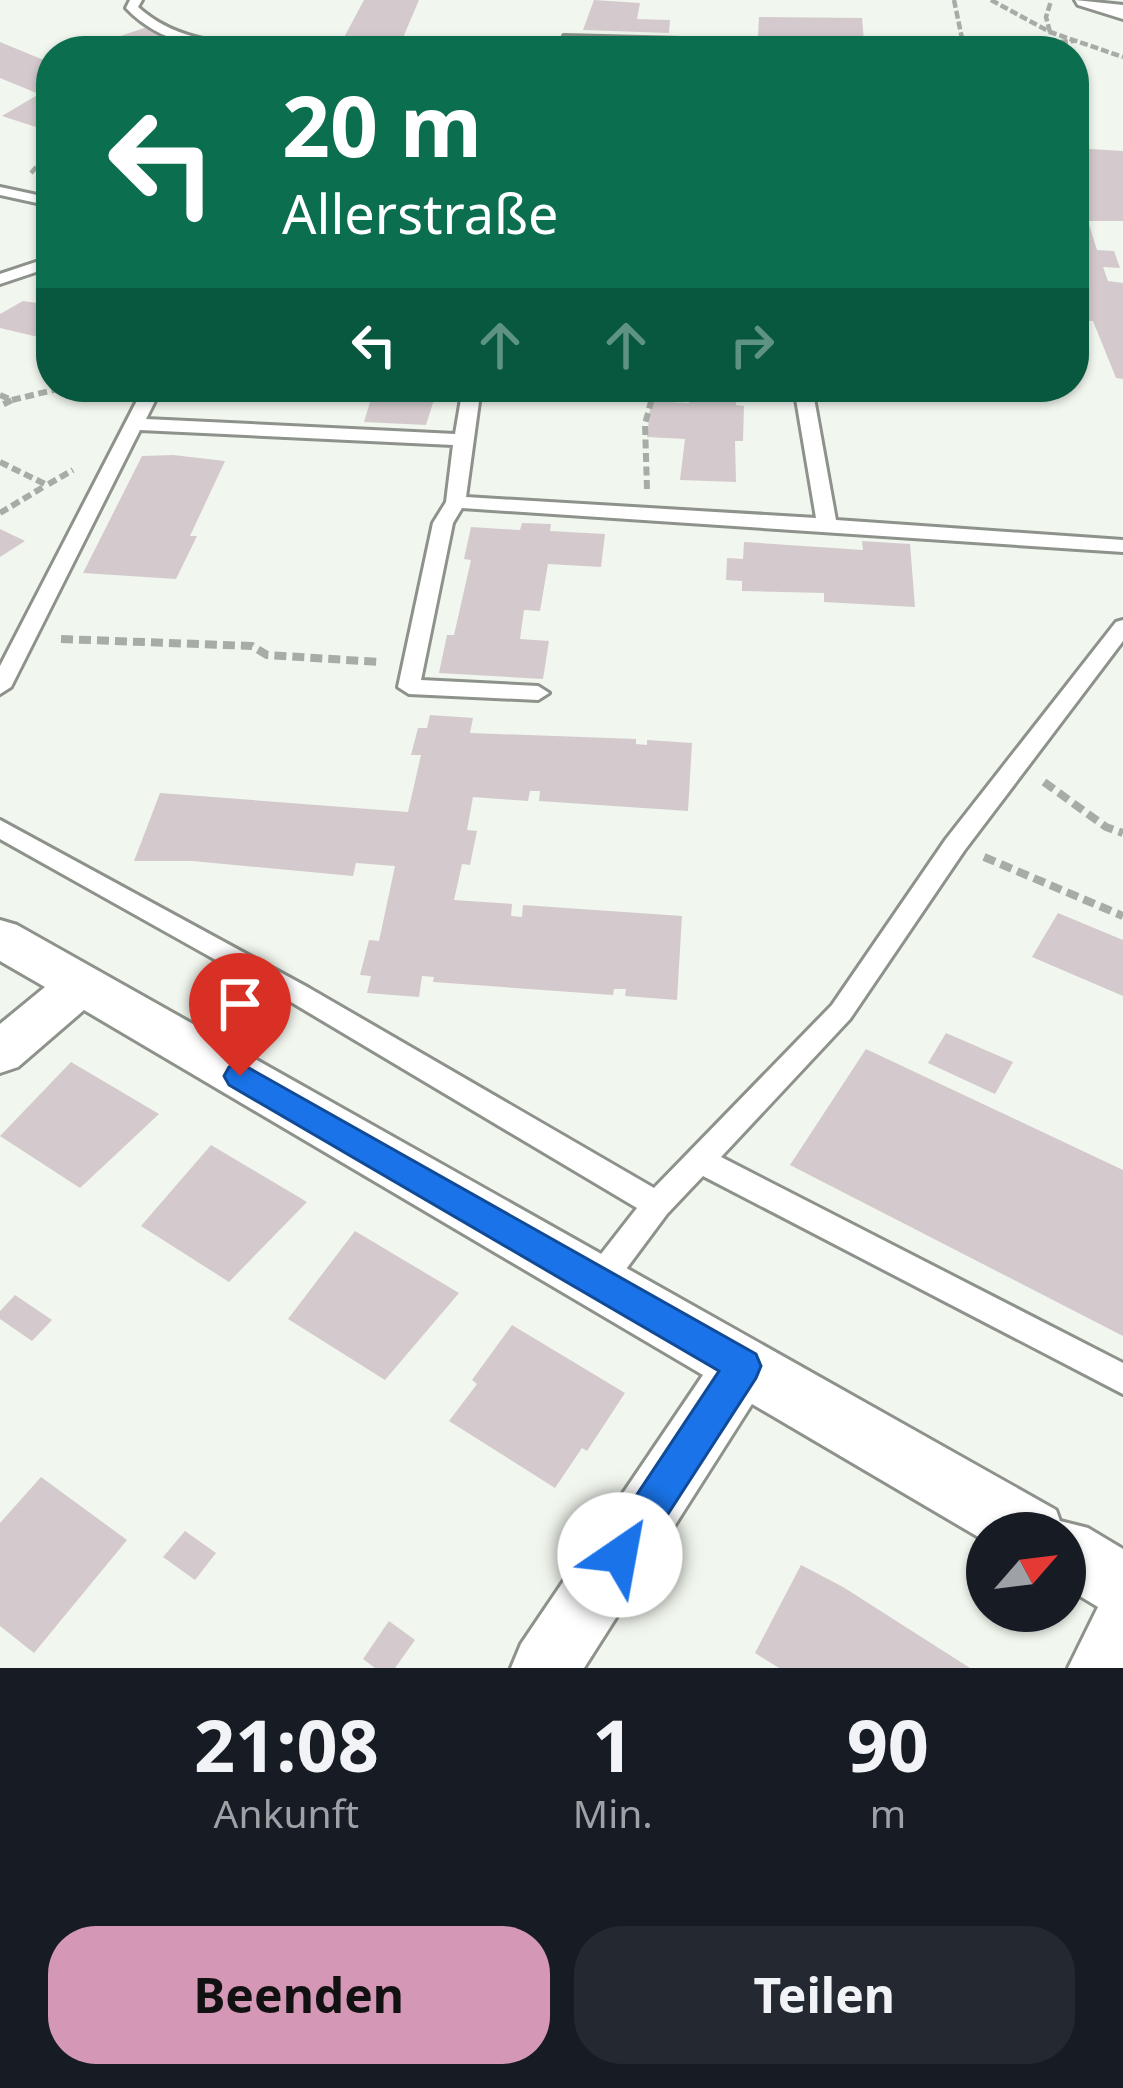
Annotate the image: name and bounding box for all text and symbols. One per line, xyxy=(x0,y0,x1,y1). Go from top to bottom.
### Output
text: 20 m xyxy=(282,67,482,182)
icon: left xyxy=(84,84,240,240)
text: Allerstraße xyxy=(282,176,559,250)
icon: left xyxy=(341,312,407,378)
icon: ahead xyxy=(467,312,533,378)
icon: ahead xyxy=(593,312,659,378)
icon: right xyxy=(719,312,785,378)
pin xyxy=(189,953,291,1076)
icon: arrive xyxy=(207,971,273,1037)
position arrow xyxy=(557,1492,683,1618)
north arrow xyxy=(966,1512,1086,1632)
map controls xyxy=(966,1512,1086,1632)
text: 21:08 xyxy=(194,1695,379,1793)
text: 1 xyxy=(592,1695,633,1793)
text: 90 xyxy=(847,1695,929,1793)
text: Ankunft xyxy=(214,1786,359,1839)
text: Min. xyxy=(573,1786,653,1839)
text: m xyxy=(870,1786,906,1839)
button: Beenden xyxy=(48,1926,550,2064)
button: Teilen xyxy=(574,1926,1075,2064)

